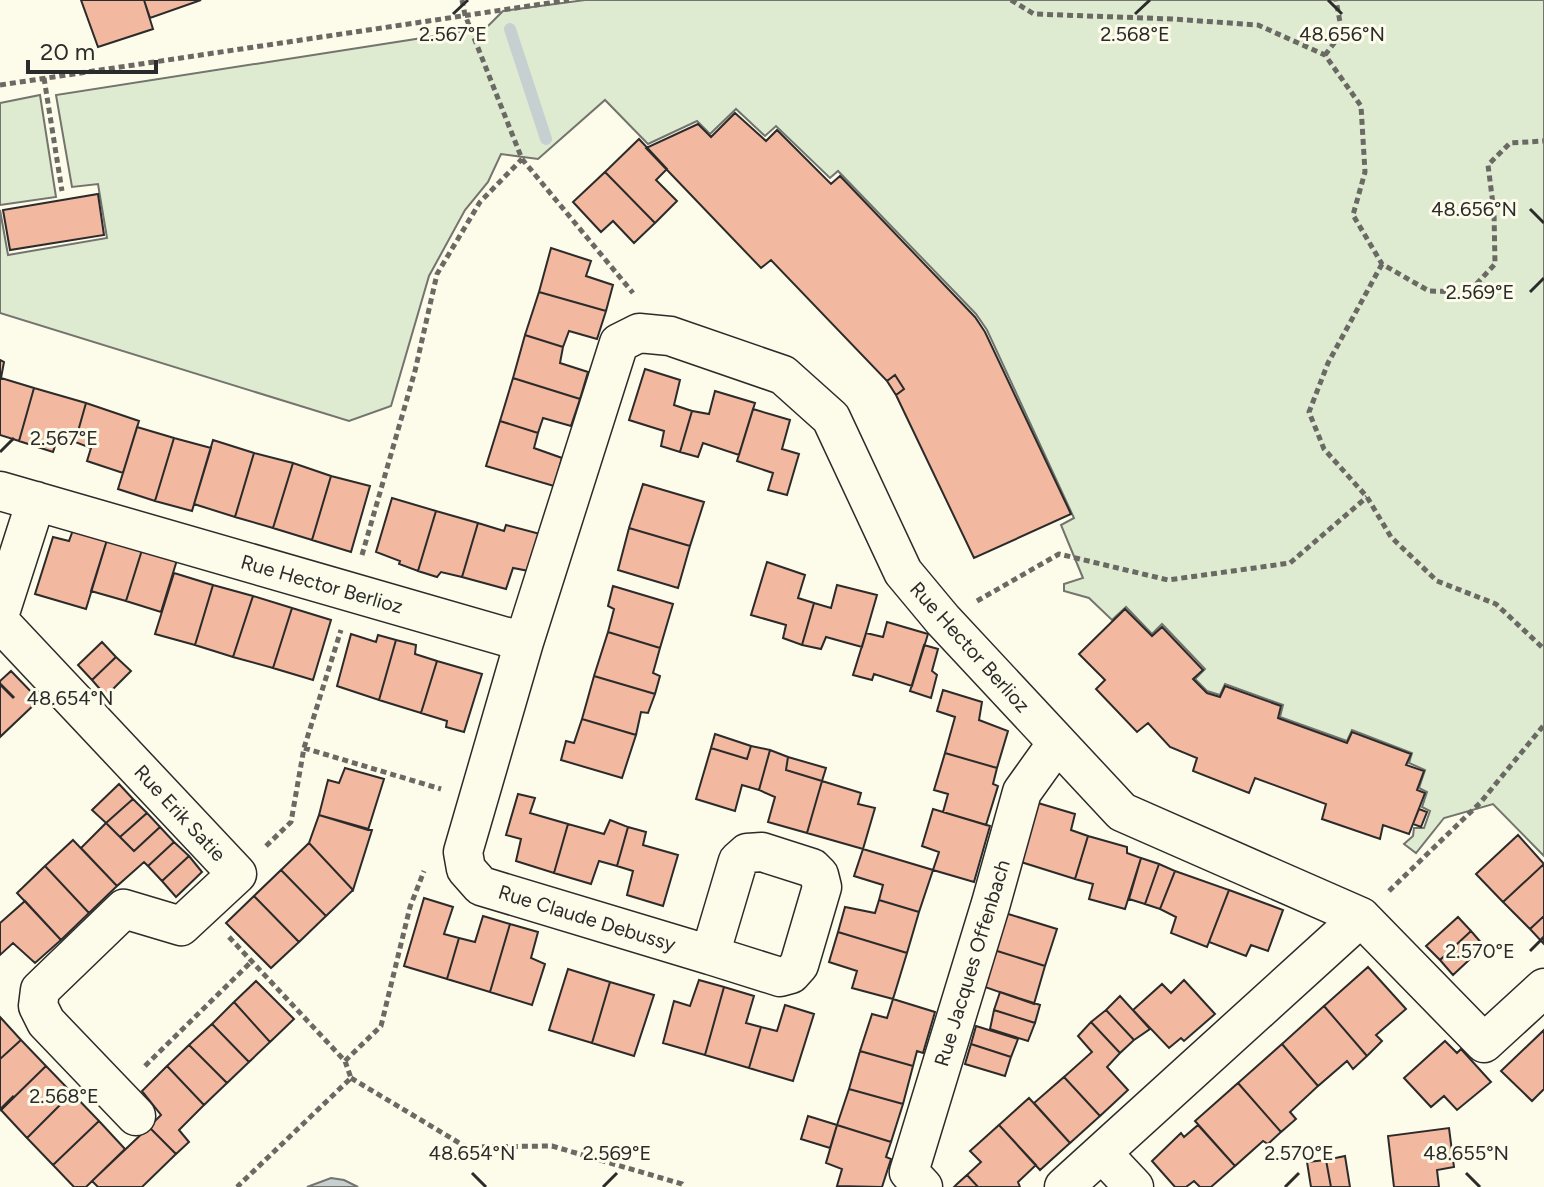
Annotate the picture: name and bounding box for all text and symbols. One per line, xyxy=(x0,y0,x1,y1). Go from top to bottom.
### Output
text: 2.567°E xyxy=(419,22,487,46)
text: 2.568°E xyxy=(1100,22,1170,46)
text: 48.656°N xyxy=(1299,22,1385,46)
scale bar xyxy=(28,24,156,74)
text: 20 m xyxy=(40,37,95,66)
text: 48.656°N xyxy=(1431,197,1517,221)
text: 2.569°E xyxy=(1446,280,1514,304)
text: 2.567°E xyxy=(30,426,98,450)
street label: Rue Hector Berlioz xyxy=(238,549,406,619)
street label: Rue Hector Berlioz xyxy=(905,577,1035,717)
text: 48.654°N xyxy=(27,686,113,710)
street label: Rue Erik Satie xyxy=(129,760,231,866)
street label: Rue Jacques Offenbach xyxy=(929,857,1015,1069)
street label: Rue Claude Debussy xyxy=(496,880,679,957)
text: 2.570°E xyxy=(1445,939,1515,963)
text: 2.568°E xyxy=(29,1084,99,1108)
text: 48.654°N xyxy=(429,1141,515,1165)
text: 2.569°E xyxy=(583,1141,651,1165)
text: 2.570°E xyxy=(1264,1141,1334,1165)
text: 48.655°N xyxy=(1423,1141,1509,1165)

